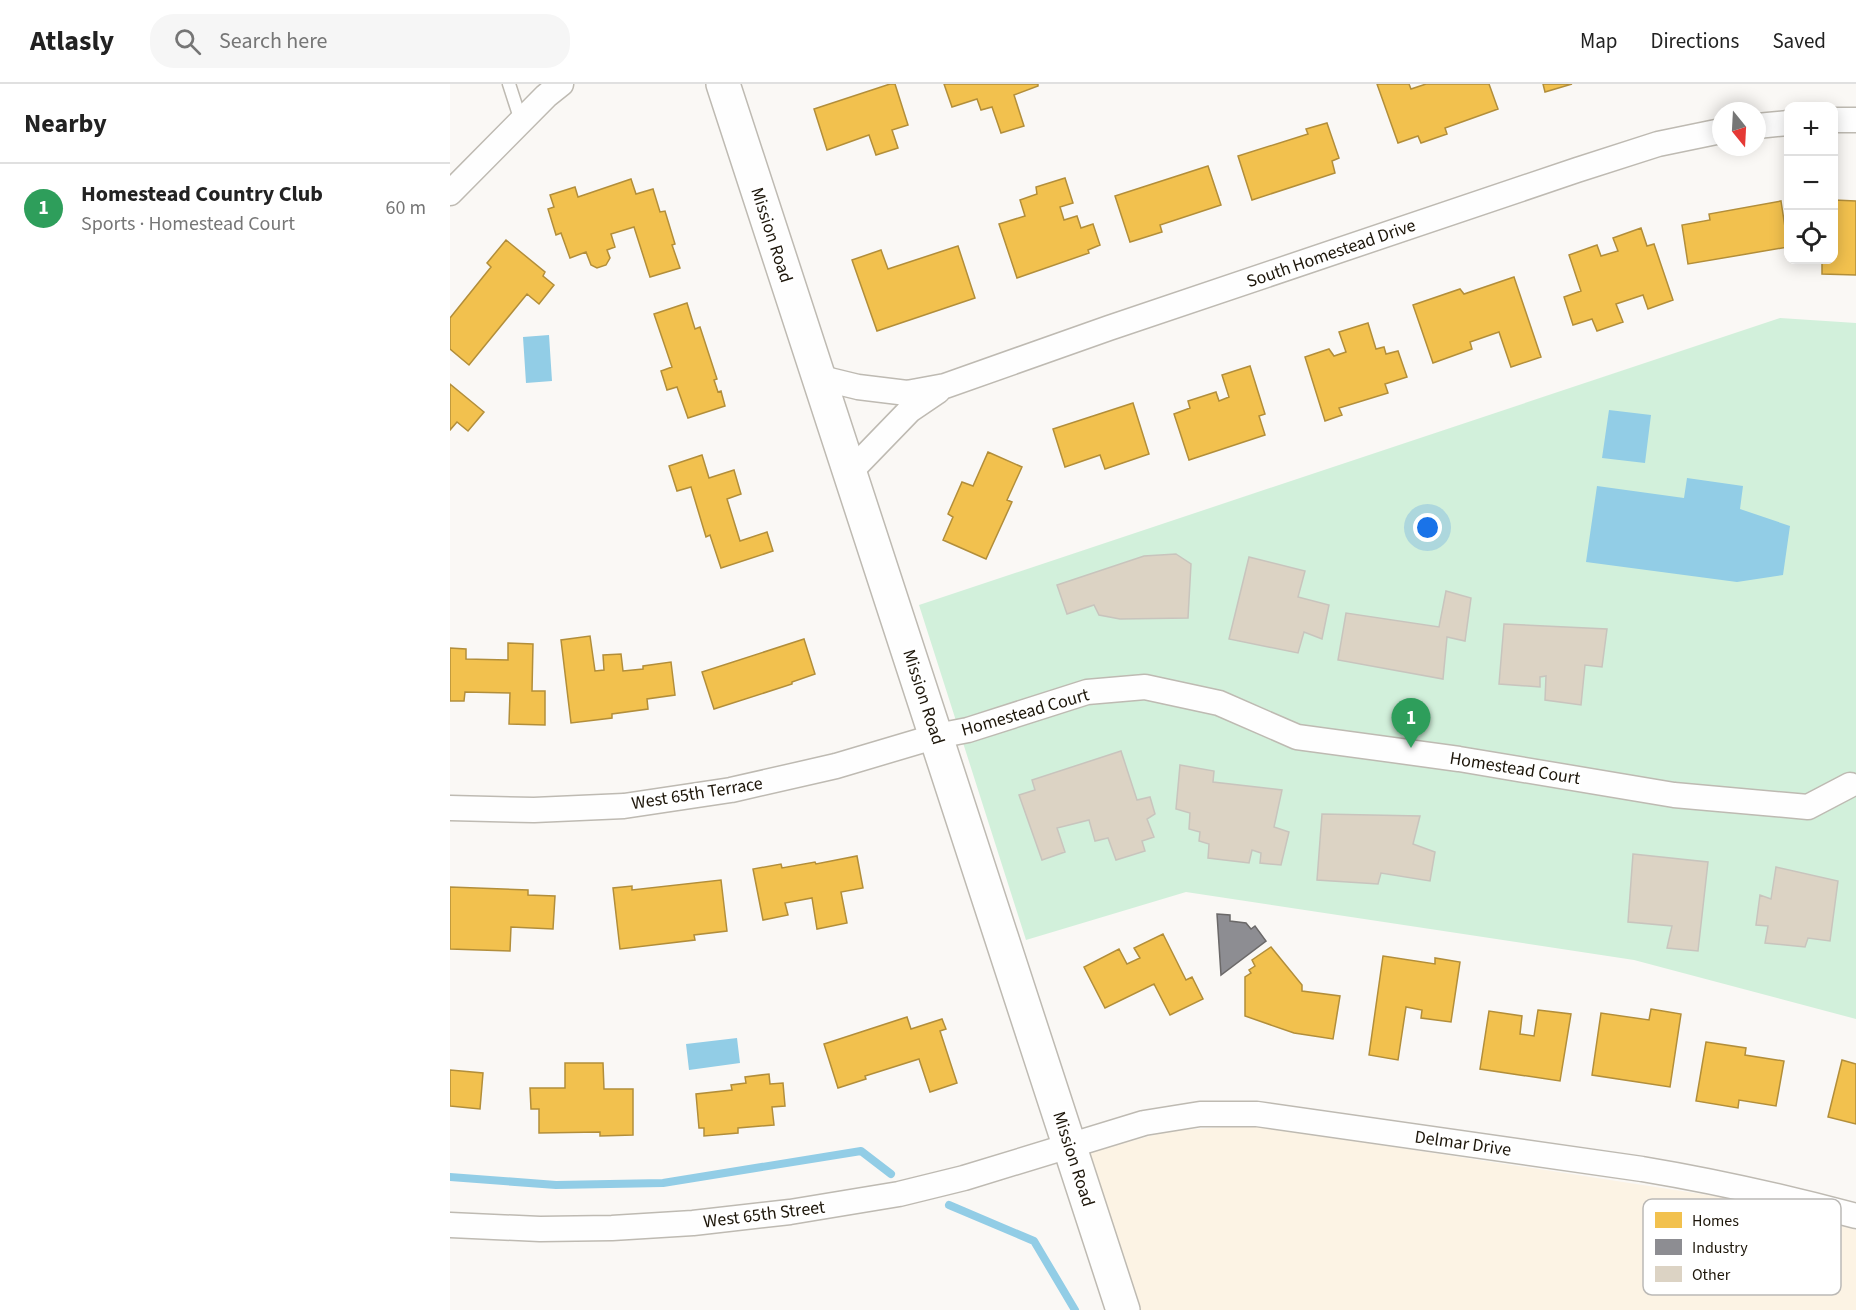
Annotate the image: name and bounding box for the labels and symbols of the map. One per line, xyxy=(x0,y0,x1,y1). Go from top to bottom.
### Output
north arrow xyxy=(1712,102,1766,156)
street label: Mission Road xyxy=(744,184,799,286)
street label: South Homestead Drive xyxy=(1243,213,1419,294)
your location xyxy=(1413,513,1442,542)
street label: Mission Road xyxy=(896,646,951,748)
street label: Homestead Court xyxy=(958,682,1092,743)
pin: 1 xyxy=(1392,698,1430,748)
street label: Homestead Court xyxy=(1448,746,1582,791)
street label: West 65th Terrace xyxy=(630,771,765,816)
street label: Mission Road xyxy=(1046,1108,1101,1210)
street label: Delmar Drive xyxy=(1413,1124,1513,1163)
street label: West 65th Street xyxy=(702,1195,826,1234)
legend xyxy=(1643,1199,1841,1295)
text: Homes xyxy=(1692,1210,1739,1232)
text: Industry xyxy=(1692,1237,1748,1259)
text: Other xyxy=(1692,1264,1731,1286)

